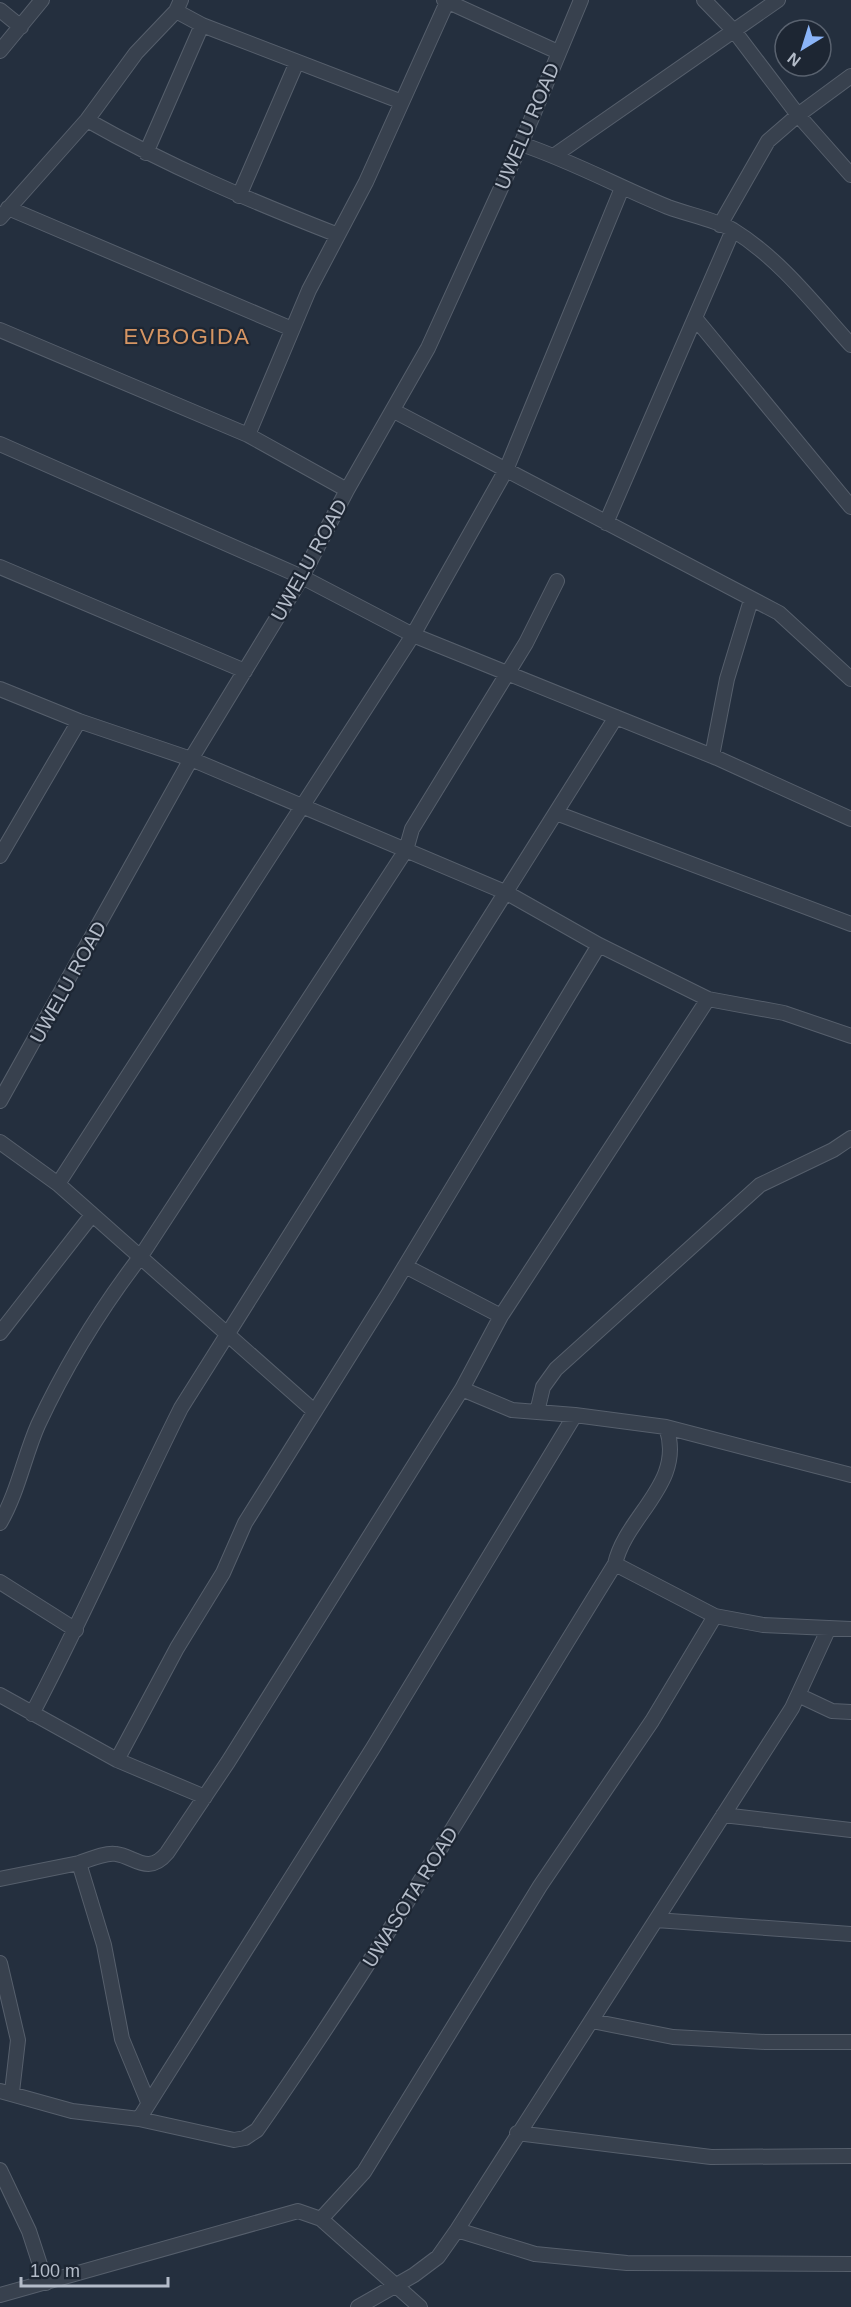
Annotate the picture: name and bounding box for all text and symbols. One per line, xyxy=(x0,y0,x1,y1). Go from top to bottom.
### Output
north arrow xyxy=(773,18,833,78)
text: N xyxy=(784,49,804,70)
street label: UWELU ROAD xyxy=(490,59,564,193)
district label: EVBOGIDA xyxy=(124,324,250,349)
street label: UWELU ROAD xyxy=(267,495,351,625)
street label: UWELU ROAD xyxy=(26,917,110,1047)
street label: UWASOTA ROAD xyxy=(358,1823,462,1971)
scale bar xyxy=(21,2250,168,2288)
text: 100 m xyxy=(30,2261,80,2281)

